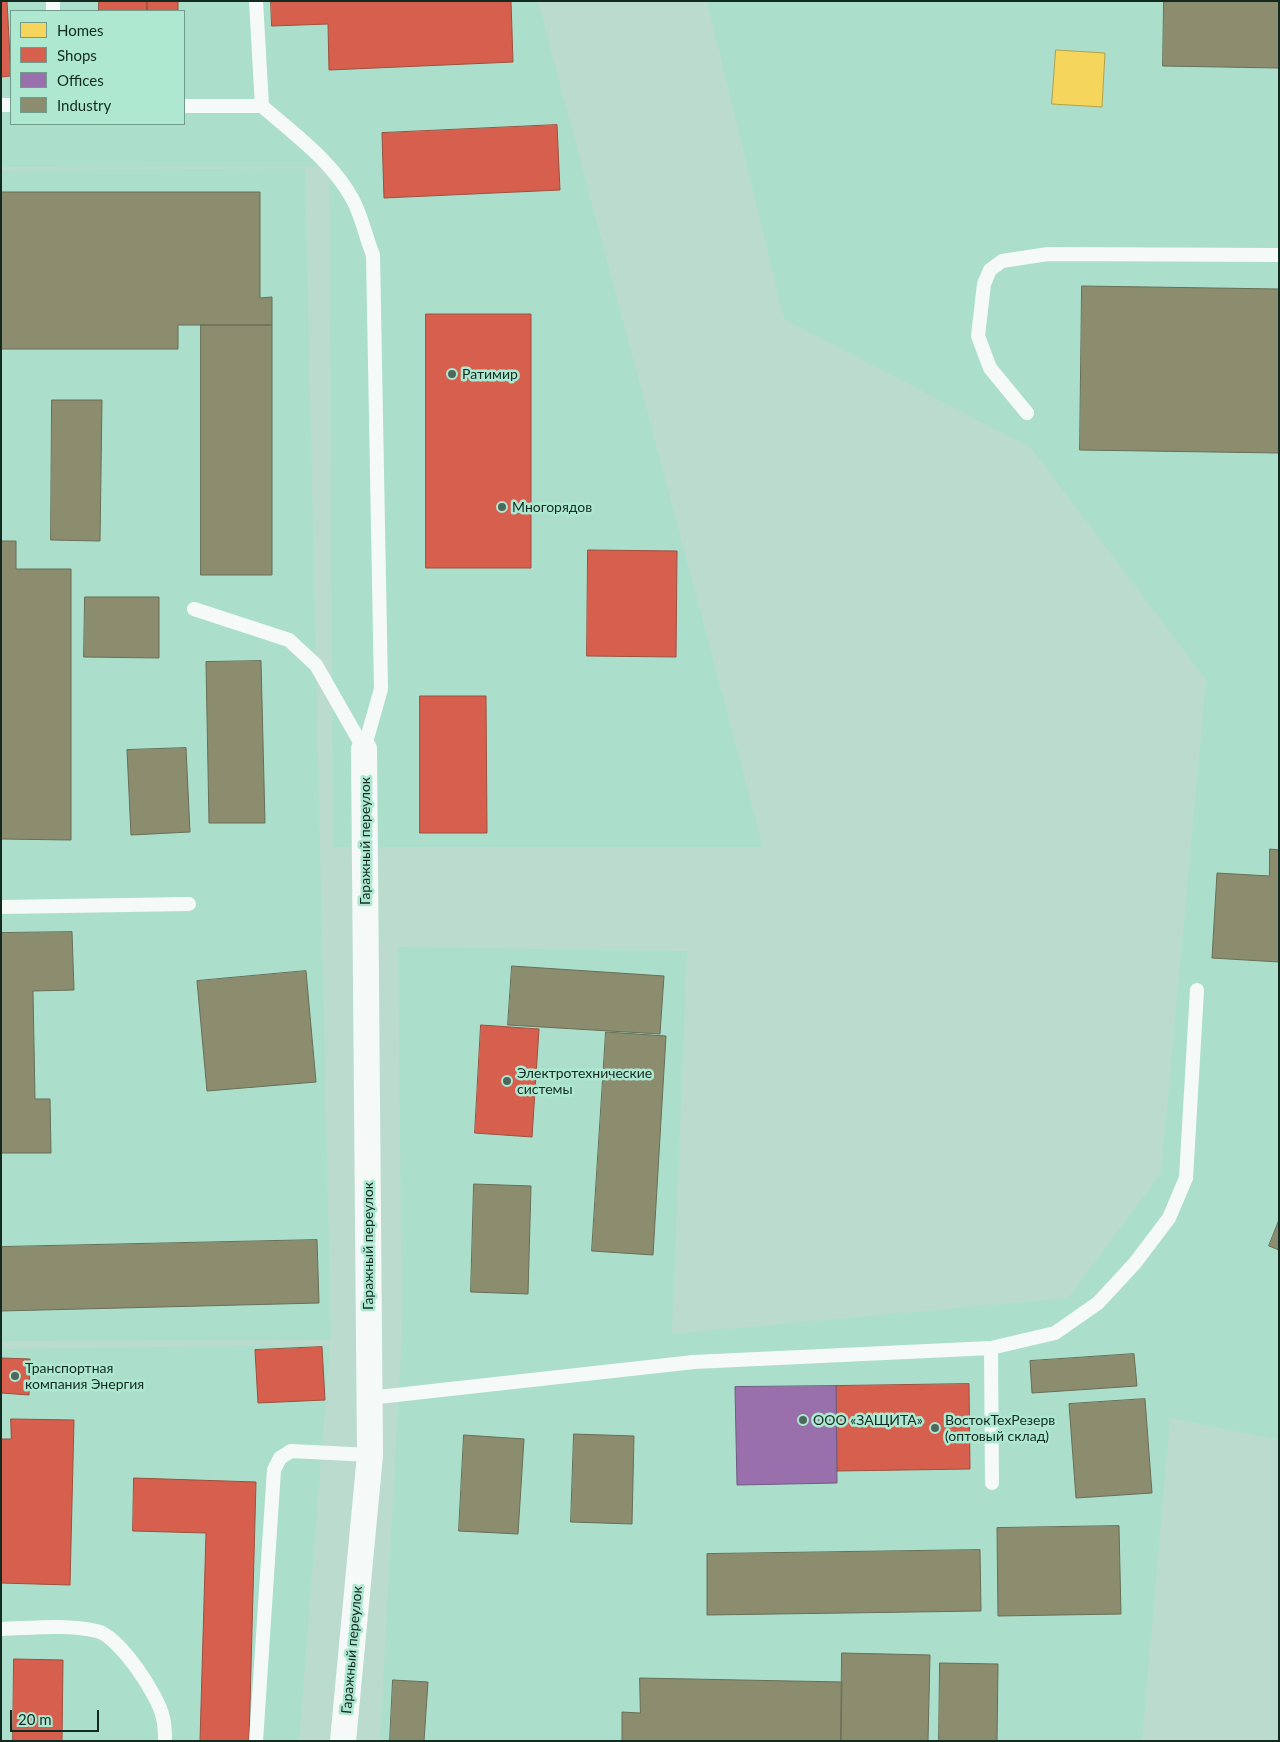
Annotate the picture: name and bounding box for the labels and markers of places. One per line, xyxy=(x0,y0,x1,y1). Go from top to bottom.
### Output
place label: Ратимир xyxy=(462,366,518,382)
marker: Ратимир xyxy=(446,368,458,380)
place label: Многорядов xyxy=(512,499,592,515)
marker: Многорядов xyxy=(496,501,508,513)
place label: Электротехнические системы xyxy=(517,1065,652,1098)
marker: Электротехнические системы xyxy=(501,1075,513,1087)
place label: Транспортная компания Энергия xyxy=(25,1360,144,1392)
marker: Транспортная компания Энергия xyxy=(9,1370,21,1382)
place label: ООО «ЗАЩИТА» xyxy=(813,1412,923,1428)
place label: ВостокТехРезерв (оптовый склад) xyxy=(945,1412,1055,1444)
marker: ООО «ЗАЩИТА» xyxy=(797,1414,809,1426)
marker: ВостокТехРезерв (оптовый склад) xyxy=(929,1422,941,1434)

